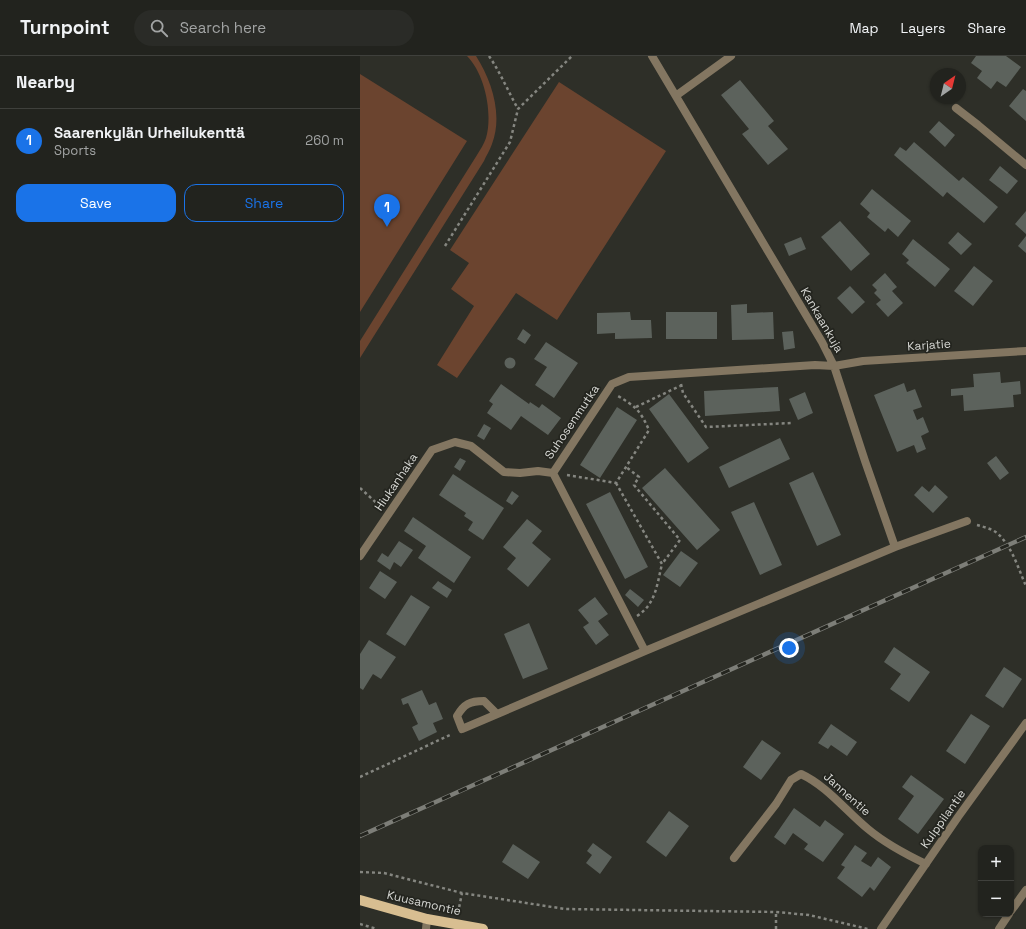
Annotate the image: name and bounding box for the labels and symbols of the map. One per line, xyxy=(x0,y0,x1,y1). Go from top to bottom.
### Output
north arrow xyxy=(930,68,966,104)
pin: 1 xyxy=(374,194,400,227)
street label: Kankaankuja xyxy=(797,285,847,356)
street label: Karjatie xyxy=(907,335,951,355)
street label: Suhosenmutka xyxy=(541,382,603,462)
street label: Hiukanhaka xyxy=(371,450,421,514)
your location xyxy=(779,638,799,658)
street label: Jannentie xyxy=(820,769,874,819)
street label: Kulppilantie xyxy=(917,786,969,852)
street label: Kuusamontie xyxy=(385,887,463,919)

